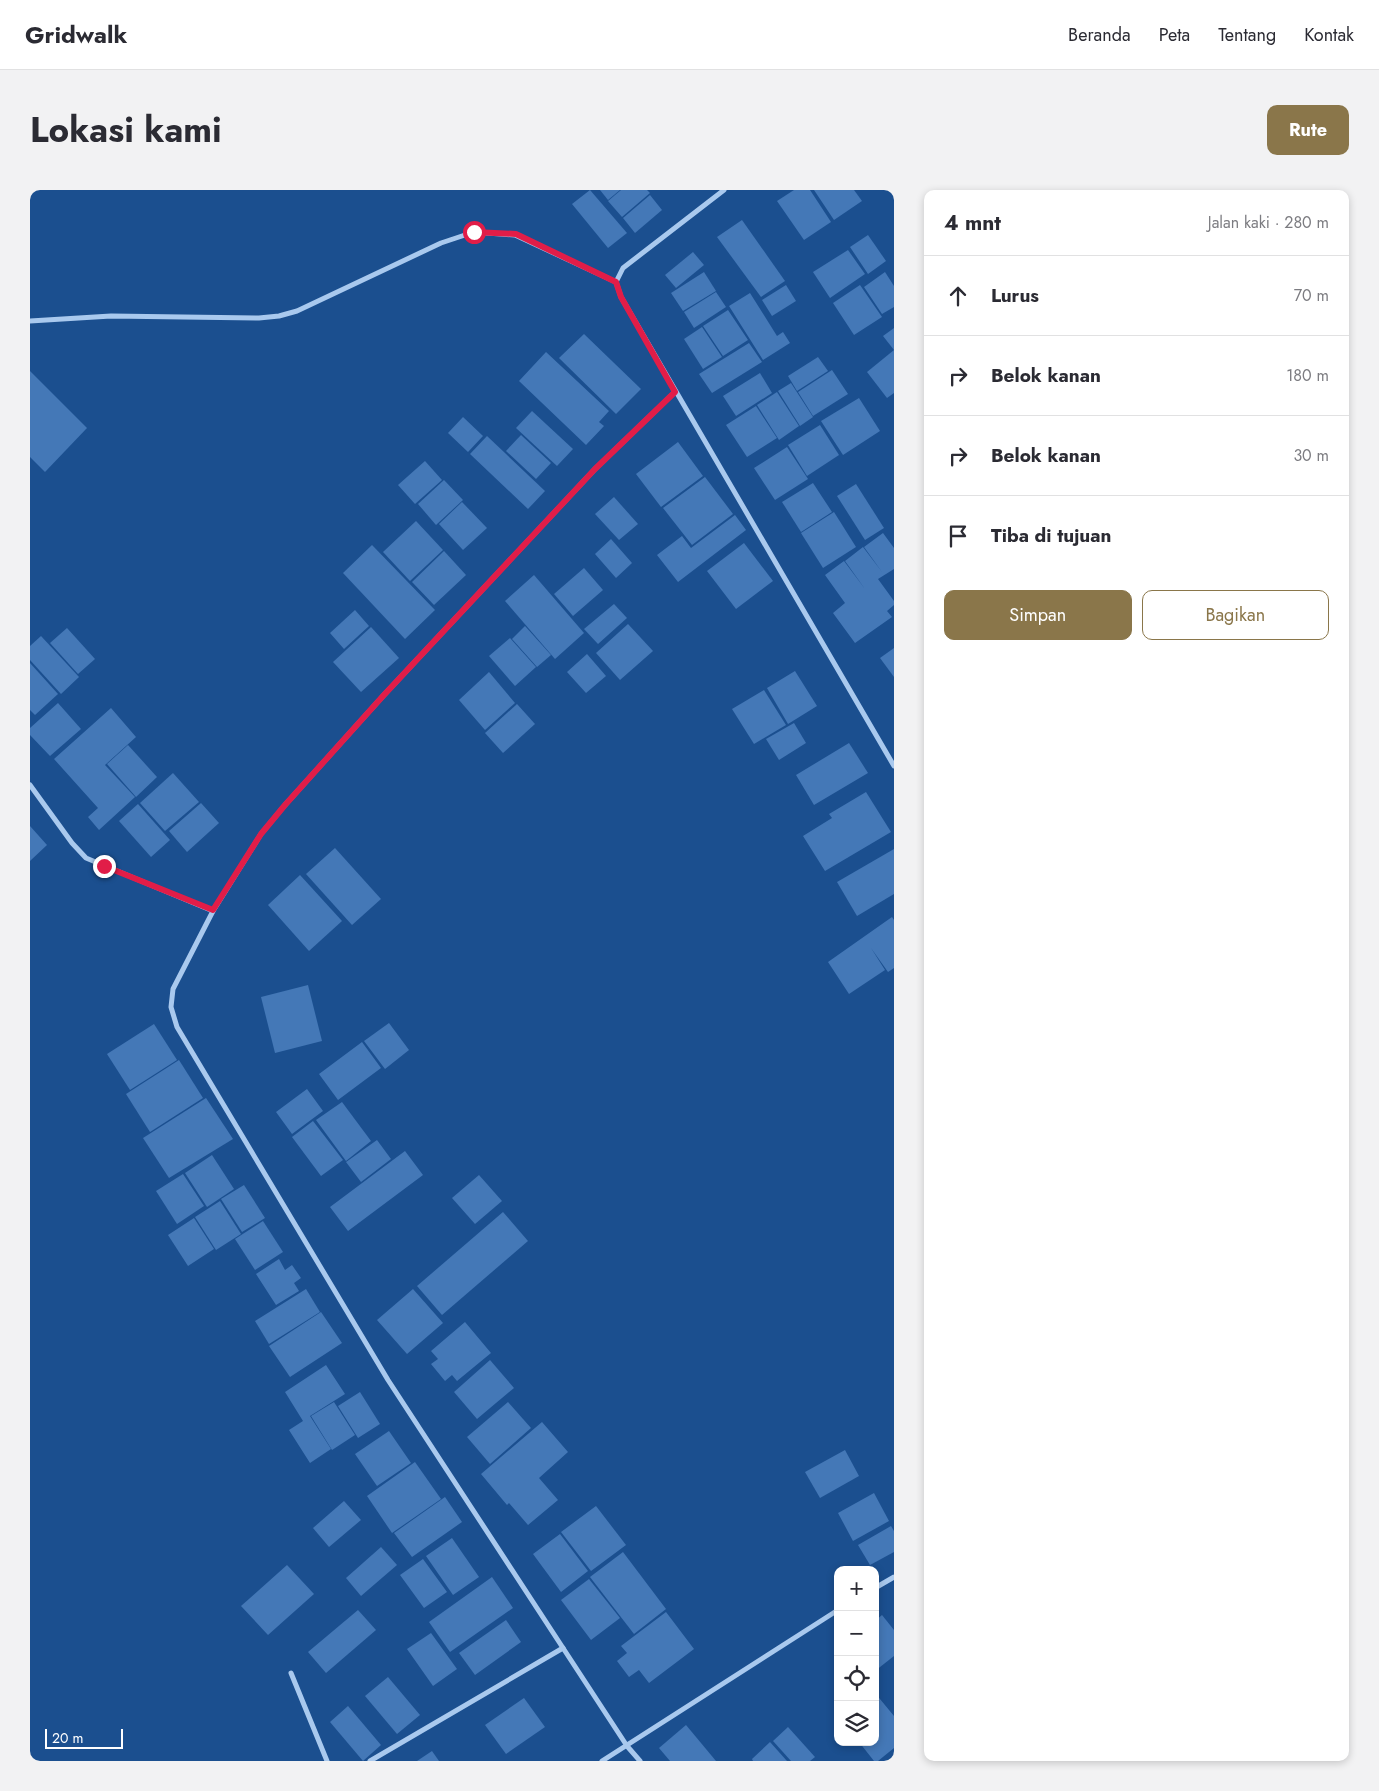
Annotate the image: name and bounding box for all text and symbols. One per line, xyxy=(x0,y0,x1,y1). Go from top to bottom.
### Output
text: Gridwalk xyxy=(25,17,127,52)
text: Beranda xyxy=(1068,22,1131,48)
text: Peta xyxy=(1159,22,1190,48)
text: Tentang xyxy=(1218,22,1276,48)
text: Kontak xyxy=(1304,22,1354,48)
text: Lokasi kami xyxy=(30,105,222,155)
button: Rute xyxy=(1267,105,1349,155)
text: 4 mnt xyxy=(944,208,1001,238)
text: Jalan kaki · 280 m xyxy=(1208,211,1329,234)
route start xyxy=(463,221,486,244)
icon: ahead xyxy=(944,282,972,310)
text: Lurus xyxy=(991,282,1039,309)
text: 70 m xyxy=(1294,284,1329,307)
icon: right xyxy=(944,362,972,390)
text: Belok kanan xyxy=(991,362,1101,389)
text: 180 m xyxy=(1286,364,1329,387)
icon: right xyxy=(944,442,972,470)
text: Belok kanan xyxy=(991,442,1101,469)
text: 30 m xyxy=(1293,444,1329,467)
icon: arrive xyxy=(944,522,972,550)
text: Tiba di tujuan xyxy=(991,522,1111,549)
button: Simpan xyxy=(944,590,1132,640)
button: Bagikan xyxy=(1142,590,1329,640)
route end xyxy=(93,855,116,878)
map controls xyxy=(834,1566,879,1746)
button: + xyxy=(834,1566,879,1611)
button: − xyxy=(834,1611,879,1656)
button: locate xyxy=(834,1656,879,1701)
button: layers xyxy=(834,1701,879,1746)
scale bar xyxy=(45,1726,122,1749)
text: 20 m xyxy=(52,1728,84,1748)

